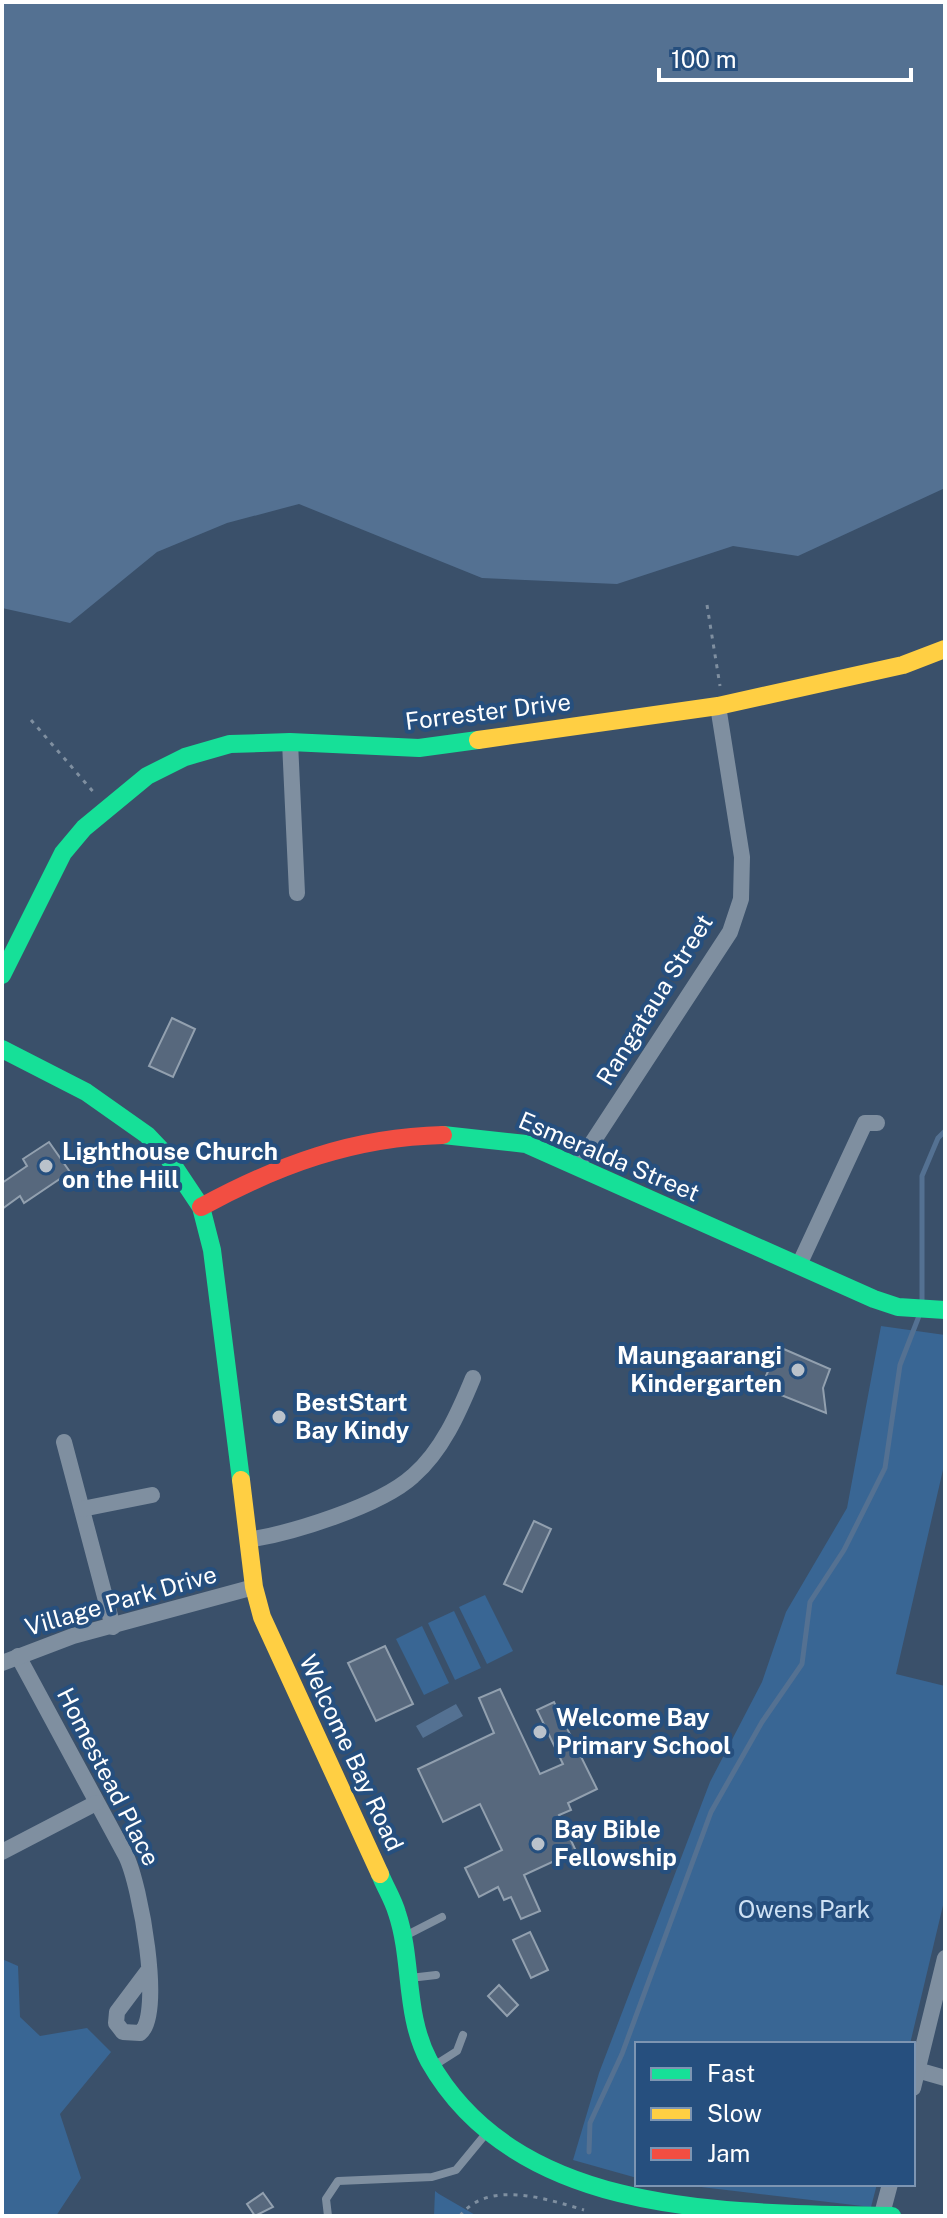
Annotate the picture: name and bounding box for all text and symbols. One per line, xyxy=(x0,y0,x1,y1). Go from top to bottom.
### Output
scale bar xyxy=(659,32,911,82)
text: 100 m xyxy=(671,45,737,73)
street label: Forrester Drive xyxy=(403,687,572,735)
street label: Rangataua Street xyxy=(590,909,718,1090)
street label: Esmeralda Street xyxy=(515,1105,704,1207)
place label: Lighthouse Church on the Hill xyxy=(62,1137,278,1193)
marker: Lighthouse Church on the Hill xyxy=(37,1157,55,1175)
place label: Maungaarangi Kindergarten xyxy=(617,1341,782,1397)
marker: Maungaarangi Kindergarten xyxy=(789,1361,807,1379)
place label: BestStart Bay Kindy xyxy=(295,1388,410,1444)
marker: BestStart Bay Kindy xyxy=(270,1408,288,1426)
street label: Village Park Drive xyxy=(22,1559,220,1641)
street label: Welcome Bay Road xyxy=(294,1650,410,1855)
street label: Homestead Place xyxy=(52,1683,166,1870)
place label: Welcome Bay Primary School xyxy=(556,1703,731,1759)
marker: Welcome Bay Primary School xyxy=(531,1723,549,1741)
place label: Bay Bible Fellowship xyxy=(554,1815,677,1871)
marker: Bay Bible Fellowship xyxy=(529,1835,547,1853)
park label: Owens Park xyxy=(738,1895,870,1923)
legend xyxy=(635,2042,915,2186)
text: Fast xyxy=(707,2059,755,2087)
text: Slow xyxy=(707,2099,762,2127)
text: Jam xyxy=(707,2139,750,2167)

